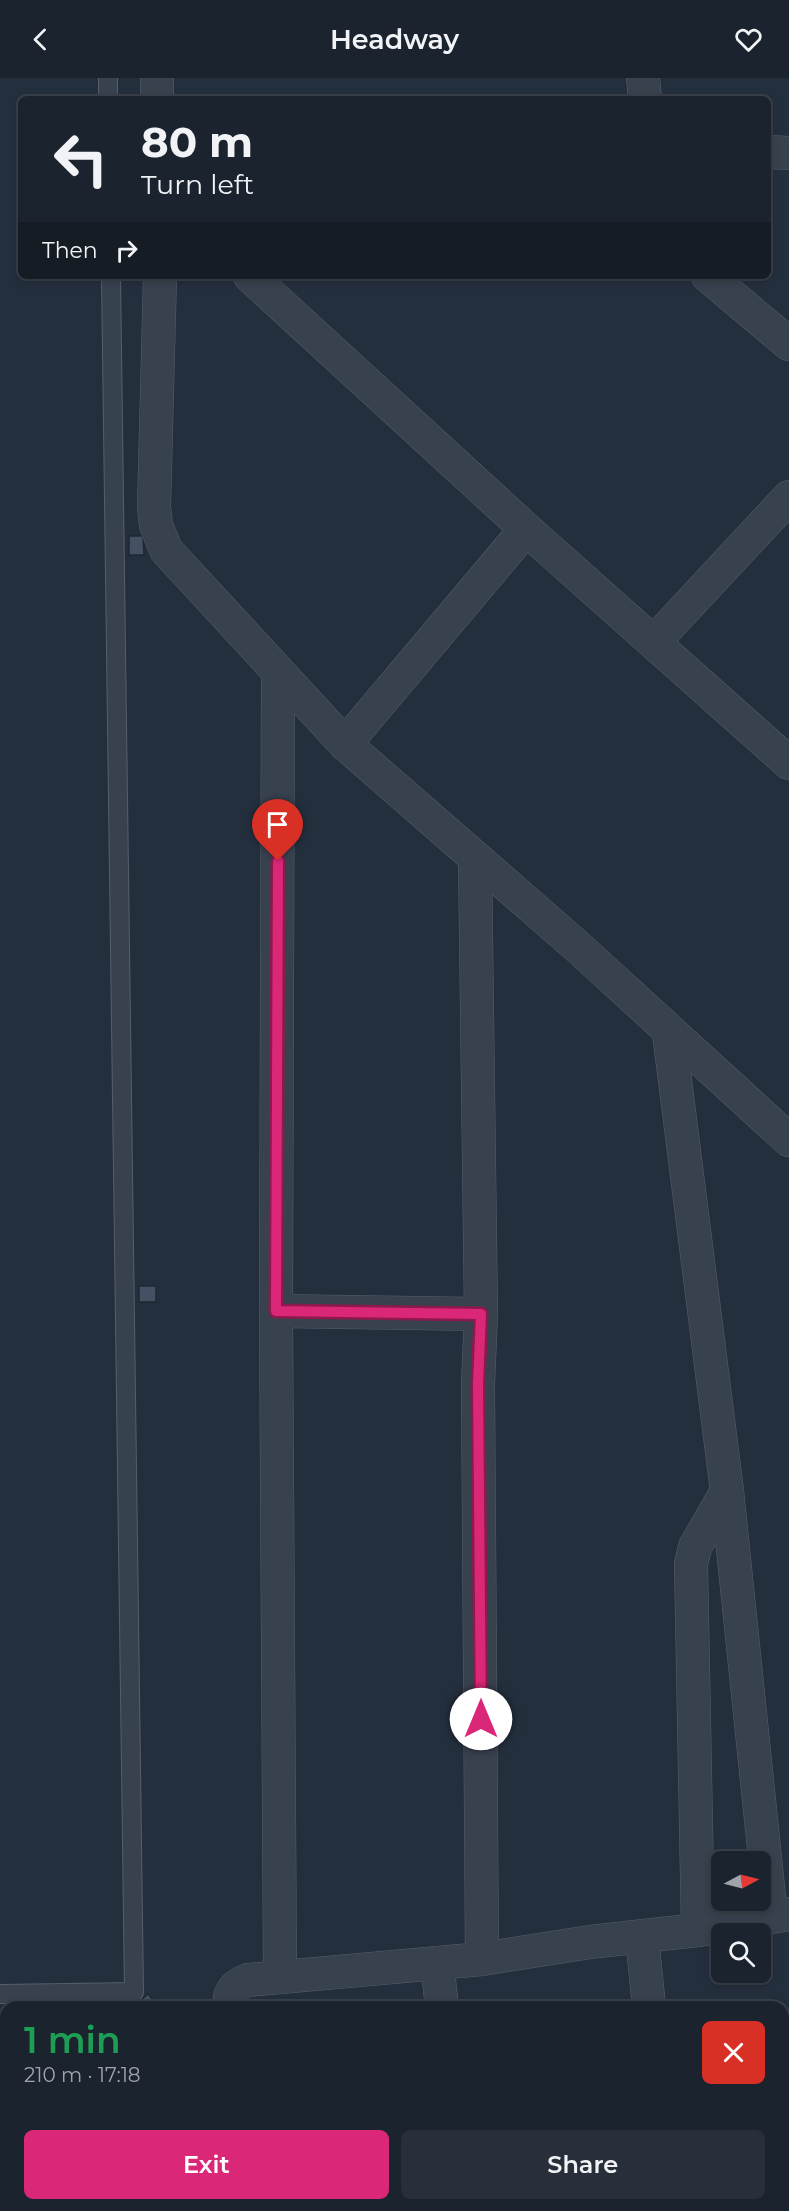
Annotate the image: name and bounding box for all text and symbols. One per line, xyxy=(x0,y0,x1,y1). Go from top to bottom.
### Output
icon: back xyxy=(24,23,57,56)
text: Headway xyxy=(330,23,459,56)
icon: heart xyxy=(732,23,765,56)
text: 80 m xyxy=(141,116,253,168)
icon: left xyxy=(42,120,120,198)
text: Turn left xyxy=(141,168,254,201)
icon: right xyxy=(110,234,143,267)
text: Then xyxy=(42,237,98,264)
pin xyxy=(252,799,303,861)
icon: arrive xyxy=(261,808,294,841)
position arrow xyxy=(449,1687,513,1751)
north arrow xyxy=(711,1851,771,1911)
map controls xyxy=(711,1851,771,1983)
button: search xyxy=(711,1923,771,1983)
text: 1 min xyxy=(24,2018,121,2062)
button: close xyxy=(702,2021,765,2084)
text: 210 m · 17:18 xyxy=(24,2063,141,2087)
button: Exit xyxy=(24,2130,389,2199)
button: Share xyxy=(401,2130,765,2199)

